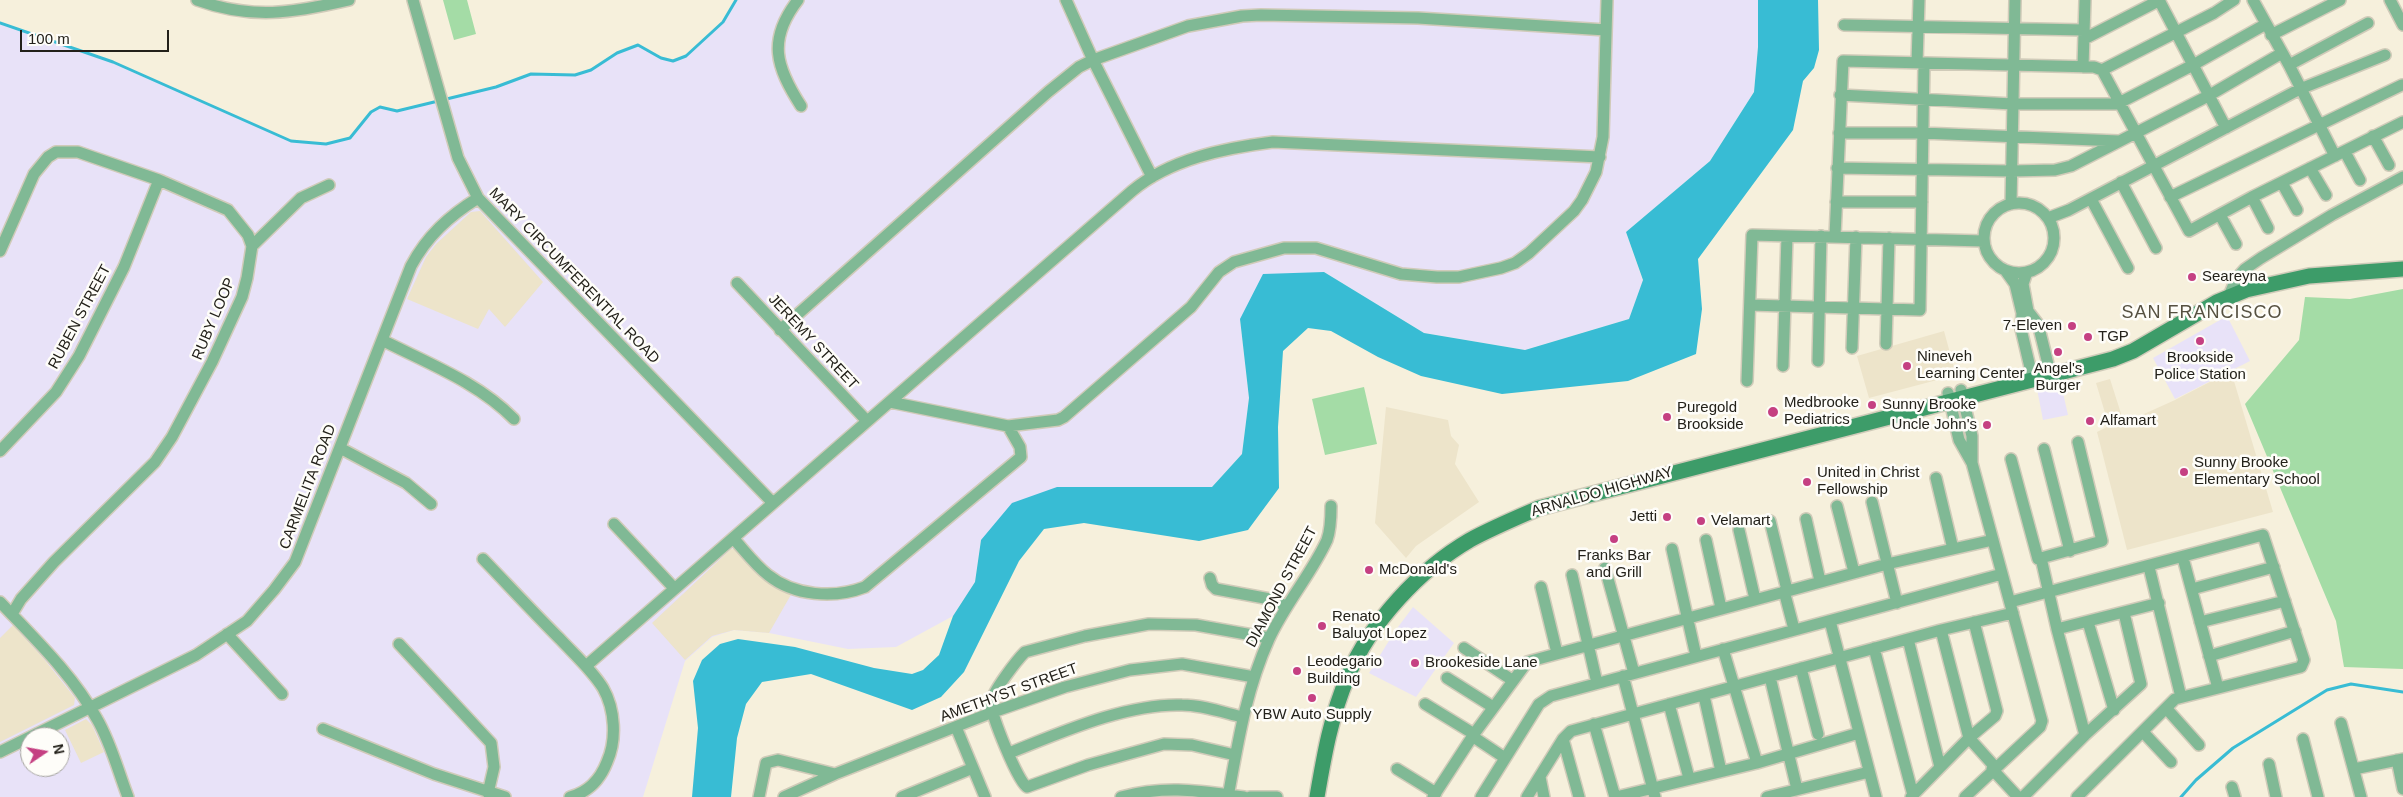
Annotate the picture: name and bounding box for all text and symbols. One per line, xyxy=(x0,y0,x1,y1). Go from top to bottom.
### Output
scale bar xyxy=(22,20,171,52)
text: 100 m xyxy=(28,30,70,47)
street label: MARY CIRCUMFERENTIAL ROAD xyxy=(485,184,663,368)
street label: RUBEN STREET xyxy=(45,262,115,372)
place label: Seareyna xyxy=(2202,268,2266,286)
marker: Seareyna xyxy=(2186,271,2198,283)
street label: RUBY LOOP xyxy=(189,275,239,363)
street label: JEREMY STREET xyxy=(764,290,862,394)
district label: SAN FRANCISCO xyxy=(2120,302,2284,324)
place label: 7-Eleven xyxy=(2003,317,2062,335)
marker: 7-Eleven xyxy=(2066,320,2078,332)
place label: TGP xyxy=(2098,328,2129,346)
marker: TGP xyxy=(2082,331,2094,343)
marker: Brookside Police Station xyxy=(2194,335,2206,347)
marker: Angel's Burger xyxy=(2052,346,2064,358)
place label: Nineveh Learning Center xyxy=(1917,348,2025,383)
place label: Brookside Police Station xyxy=(2154,349,2246,384)
marker: Nineveh Learning Center xyxy=(1901,360,1913,372)
place label: Angel's Burger xyxy=(2034,360,2082,395)
place label: Medbrooke Pediatrics xyxy=(1784,394,1859,429)
place label: Sunny Brooke xyxy=(1882,396,1976,414)
place label: Puregold Brookside xyxy=(1677,399,1744,434)
marker: Sunny Brooke xyxy=(1866,399,1878,411)
marker: Medbrooke Pediatrics xyxy=(1766,405,1780,419)
marker: Puregold Brookside xyxy=(1661,411,1673,423)
place label: Alfamart xyxy=(2100,412,2156,430)
marker: Alfamart xyxy=(2084,415,2096,427)
place label: Uncle John's xyxy=(1892,416,1977,434)
marker: Uncle John's xyxy=(1981,419,1993,431)
street label: CARMELITA ROAD xyxy=(276,422,340,552)
place label: Sunny Brooke Elementary School xyxy=(2194,454,2320,489)
street label: ARNALDO HIGHWAY xyxy=(1529,463,1675,521)
place label: United in Christ Fellowship xyxy=(1817,464,1920,499)
marker: Sunny Brooke Elementary School xyxy=(2178,466,2190,478)
marker: United in Christ Fellowship xyxy=(1801,476,1813,488)
place label: Jetti xyxy=(1629,508,1657,526)
marker: Jetti xyxy=(1661,511,1673,523)
place label: Velamart xyxy=(1711,512,1770,530)
marker: Velamart xyxy=(1695,515,1707,527)
street label: DIAMOND STREET xyxy=(1243,524,1321,650)
marker: Franks Bar and Grill xyxy=(1608,533,1620,545)
place label: Franks Bar and Grill xyxy=(1577,547,1651,582)
place label: McDonald's xyxy=(1379,561,1457,579)
marker: McDonald's xyxy=(1363,564,1375,576)
place label: Renato Baluyot Lopez xyxy=(1332,608,1427,643)
marker: Renato Baluyot Lopez xyxy=(1316,620,1328,632)
place label: Leodegario Building xyxy=(1307,653,1382,688)
place label: Brookeside Lane xyxy=(1425,654,1538,672)
marker: Brookeside Lane xyxy=(1409,657,1421,669)
street label: AMETHYST STREET xyxy=(938,660,1080,726)
marker: Leodegario Building xyxy=(1291,665,1303,677)
marker: YBW Auto Supply xyxy=(1306,692,1318,704)
place label: YBW Auto Supply xyxy=(1252,706,1372,724)
north arrow xyxy=(20,727,70,777)
text: N xyxy=(50,742,68,756)

